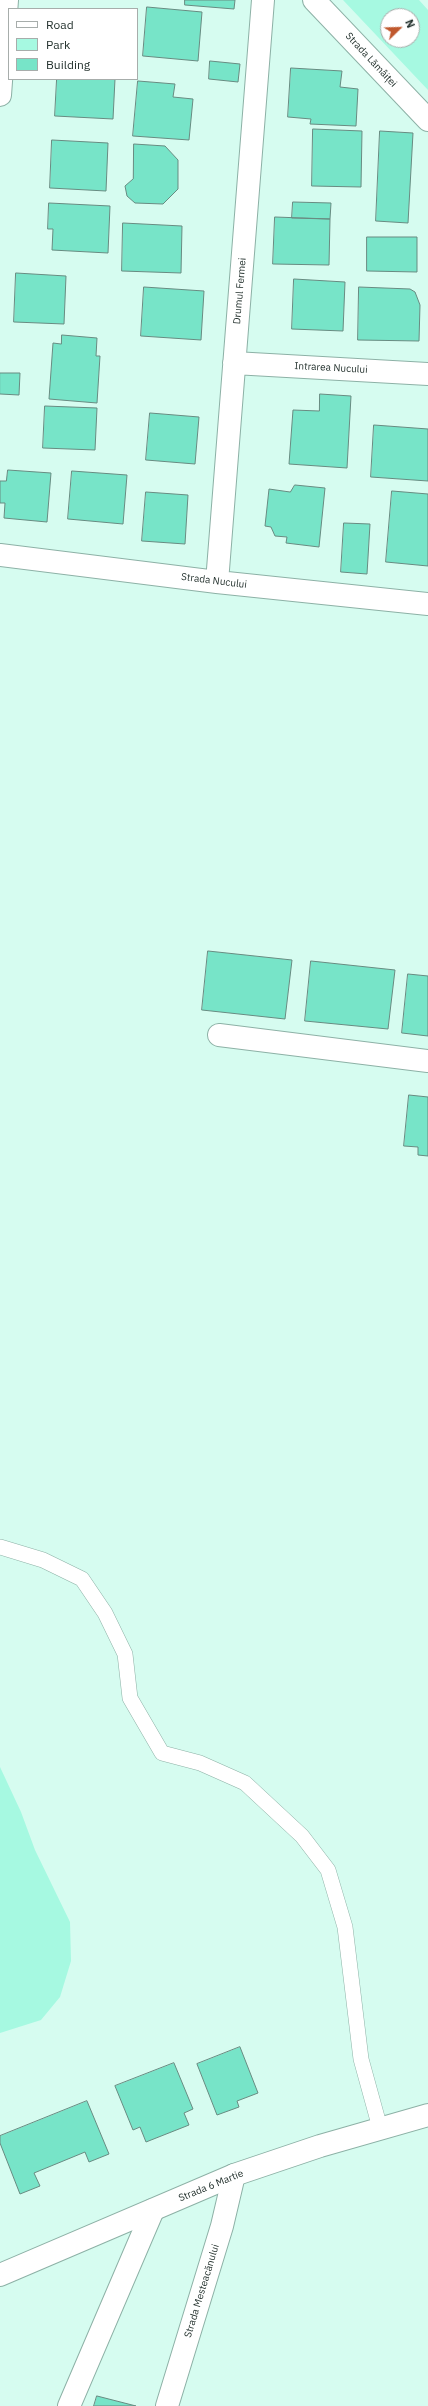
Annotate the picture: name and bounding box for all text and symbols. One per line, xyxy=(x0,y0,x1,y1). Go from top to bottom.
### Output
legend xyxy=(8,8,138,80)
north arrow xyxy=(380,8,420,48)
text: Road xyxy=(46,17,74,32)
text: N xyxy=(402,17,418,30)
street label: Strada Lămâiței xyxy=(343,30,399,90)
text: Park xyxy=(46,37,70,52)
text: Building xyxy=(46,57,90,72)
street label: Drumul Fermei xyxy=(231,257,249,325)
street label: Intrarea Nucului xyxy=(294,360,368,376)
street label: Strada Nucului xyxy=(180,571,248,591)
street label: Strada 6 Martie xyxy=(177,2168,245,2204)
street label: Strada Mesteacănului xyxy=(182,2243,222,2339)

